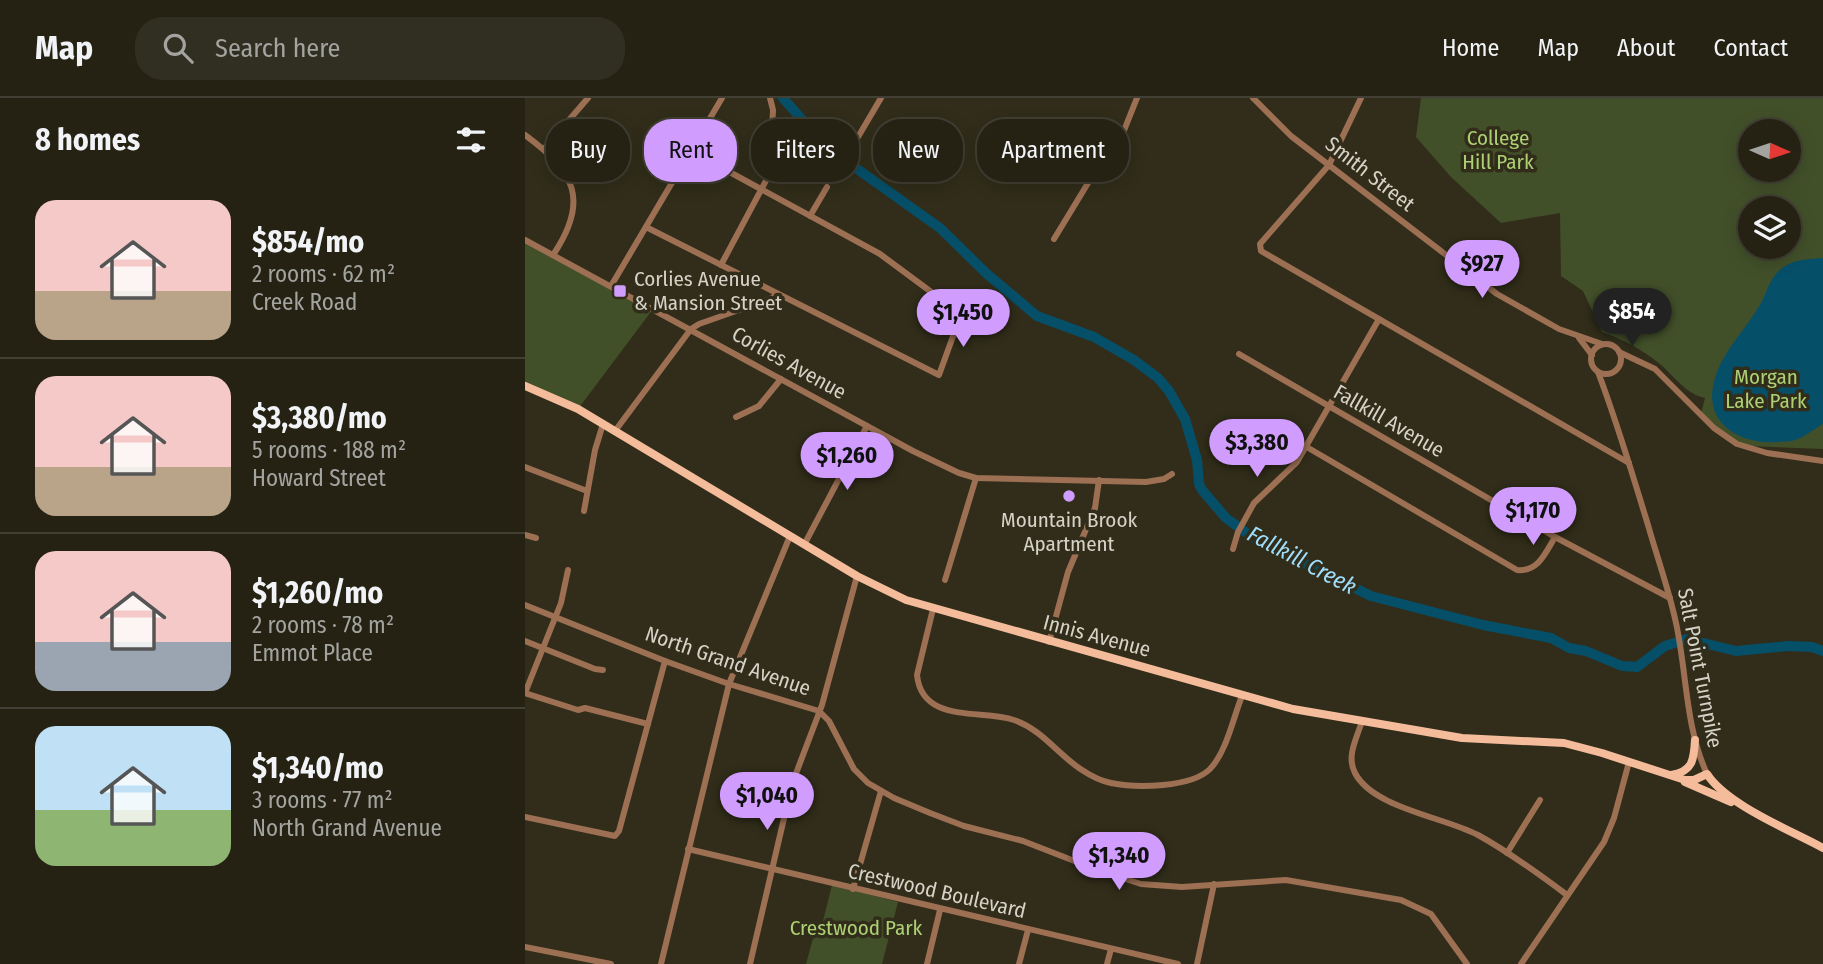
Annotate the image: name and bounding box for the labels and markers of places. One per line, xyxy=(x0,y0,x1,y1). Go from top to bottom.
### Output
pin: $927 xyxy=(1441,240,1523,300)
place label: Corlies Avenue & Mansion Street xyxy=(634,266,782,316)
marker: Corlies Avenue & Mansion Street xyxy=(612,283,628,299)
pin: $854 xyxy=(1591,288,1673,348)
pin: $1,450 xyxy=(906,289,1020,349)
pin: $3,380 xyxy=(1200,420,1314,479)
pin: $1,260 xyxy=(790,432,904,492)
marker: Mountain Brook Apartment xyxy=(1061,488,1077,504)
pin: $1,170 xyxy=(1476,488,1590,547)
place label: Mountain Brook Apartment xyxy=(1001,507,1137,557)
pin: $1,040 xyxy=(710,772,824,832)
pin: $1,340 xyxy=(1062,832,1176,892)

